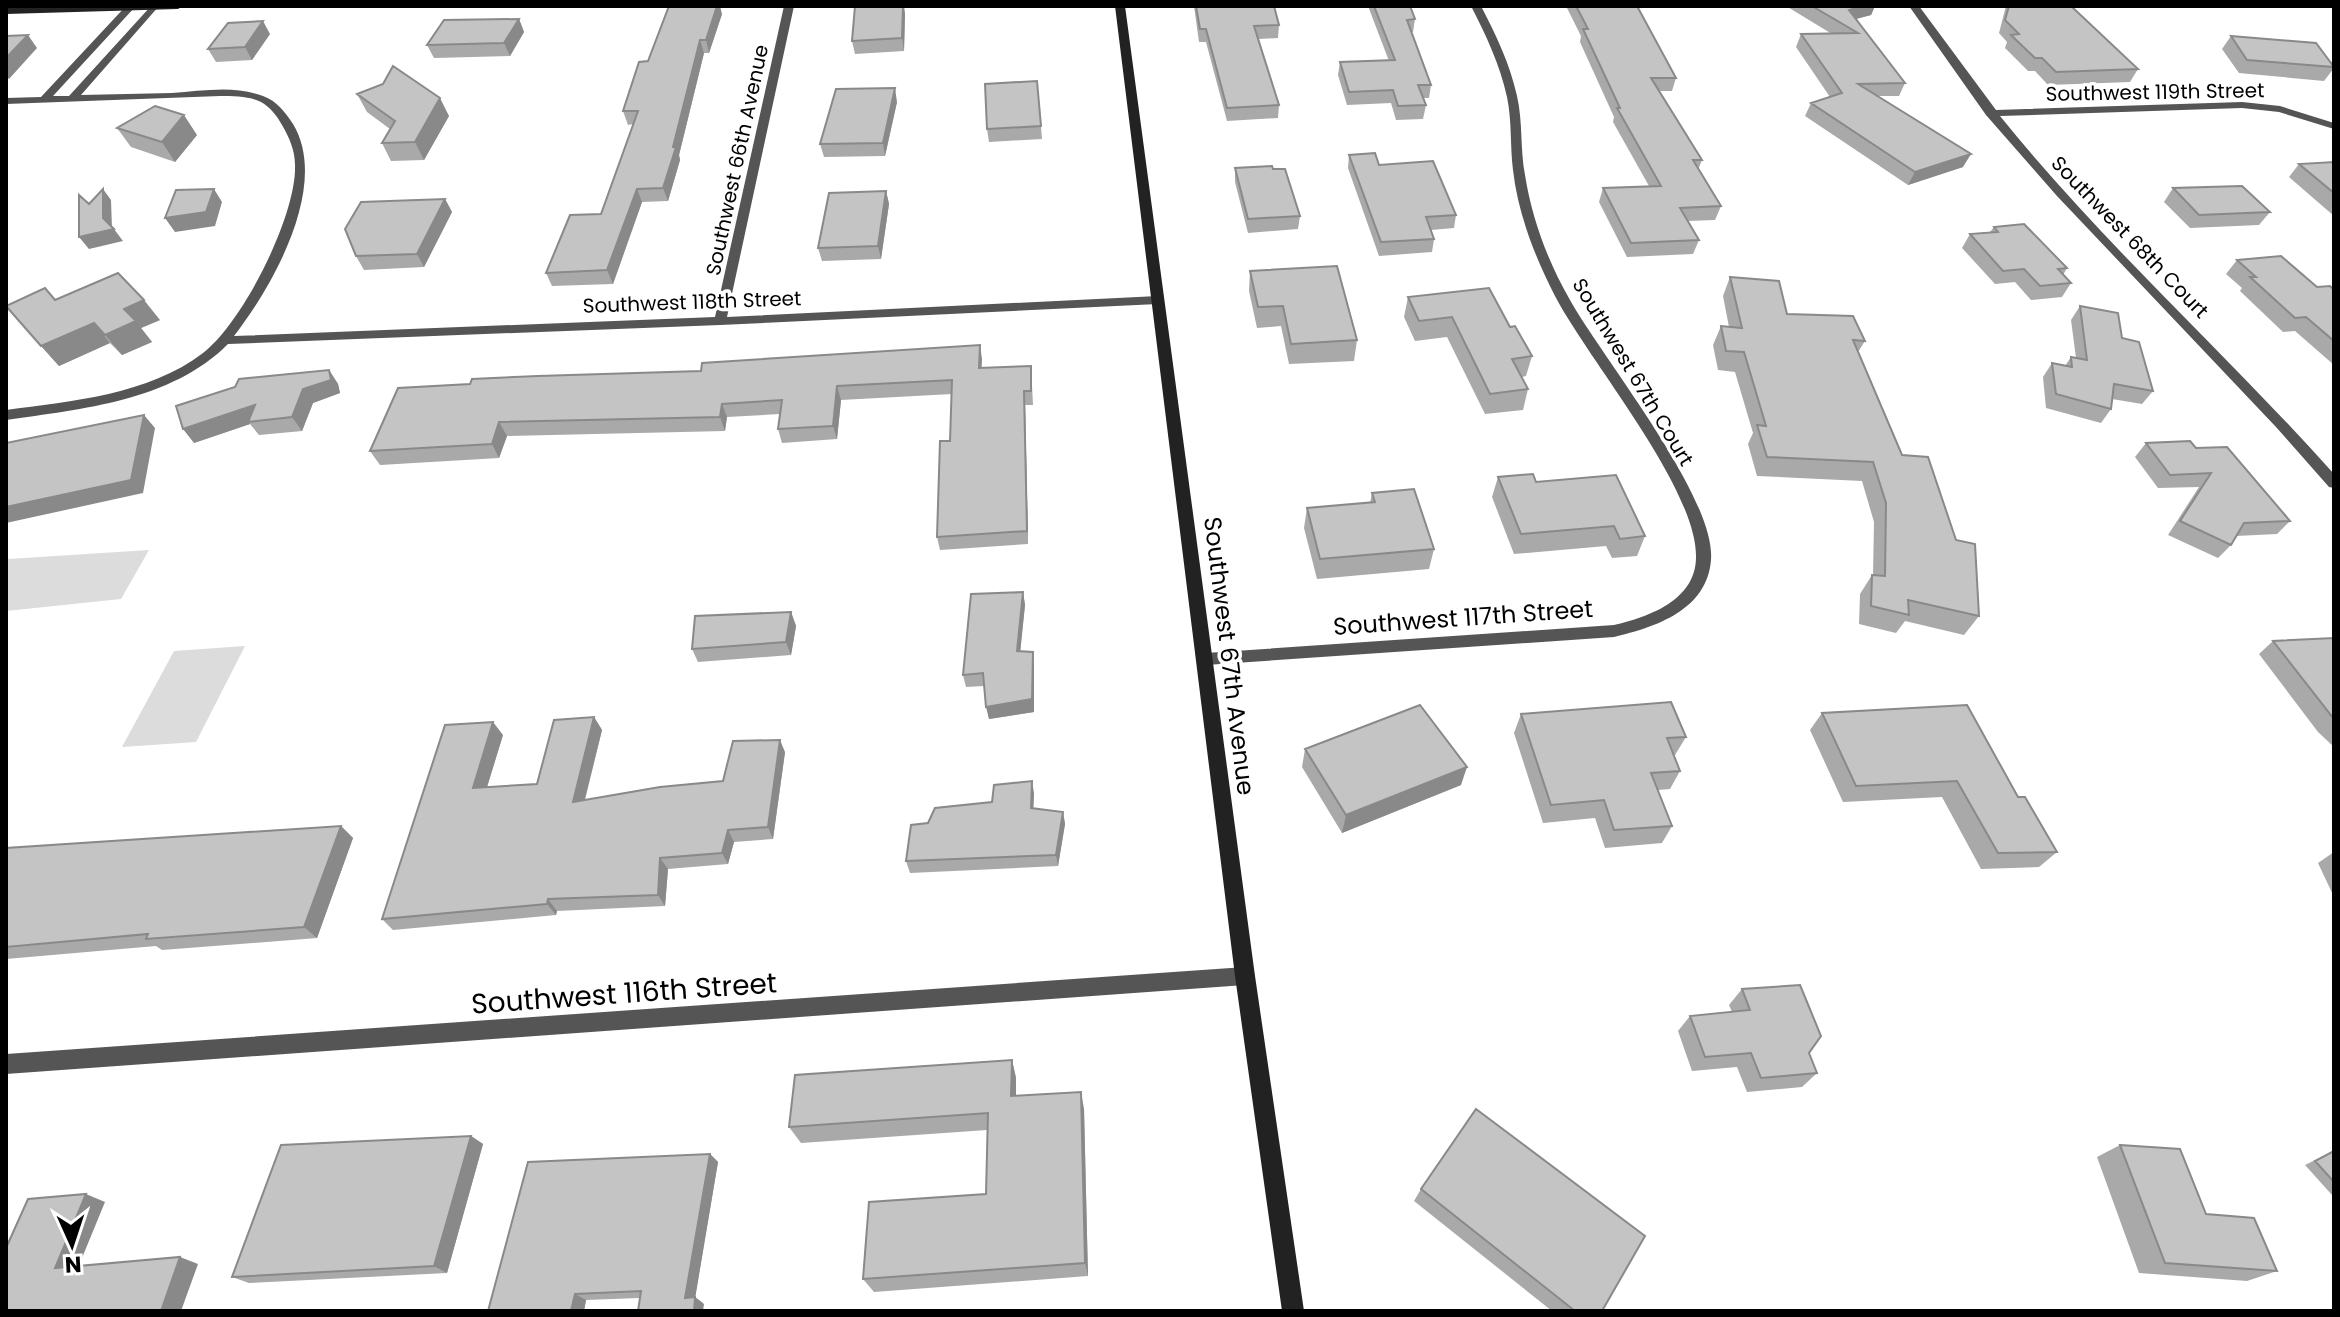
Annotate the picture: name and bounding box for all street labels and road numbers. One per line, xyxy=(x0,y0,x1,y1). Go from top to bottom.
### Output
street label: Southwest 66th Avenue xyxy=(699,42,775,278)
street label: Southwest 119th Street xyxy=(2045,76,2265,108)
street label: Southwest 68th Court xyxy=(2045,150,2215,324)
street label: Southwest 67th Court xyxy=(1566,273,1700,471)
street label: Southwest 118th Street xyxy=(582,284,802,320)
street label: Southwest 67th Avenue xyxy=(1196,515,1263,797)
street label: Southwest 117th Street xyxy=(1332,592,1594,643)
street label: Southwest 116th Street xyxy=(470,963,778,1024)

